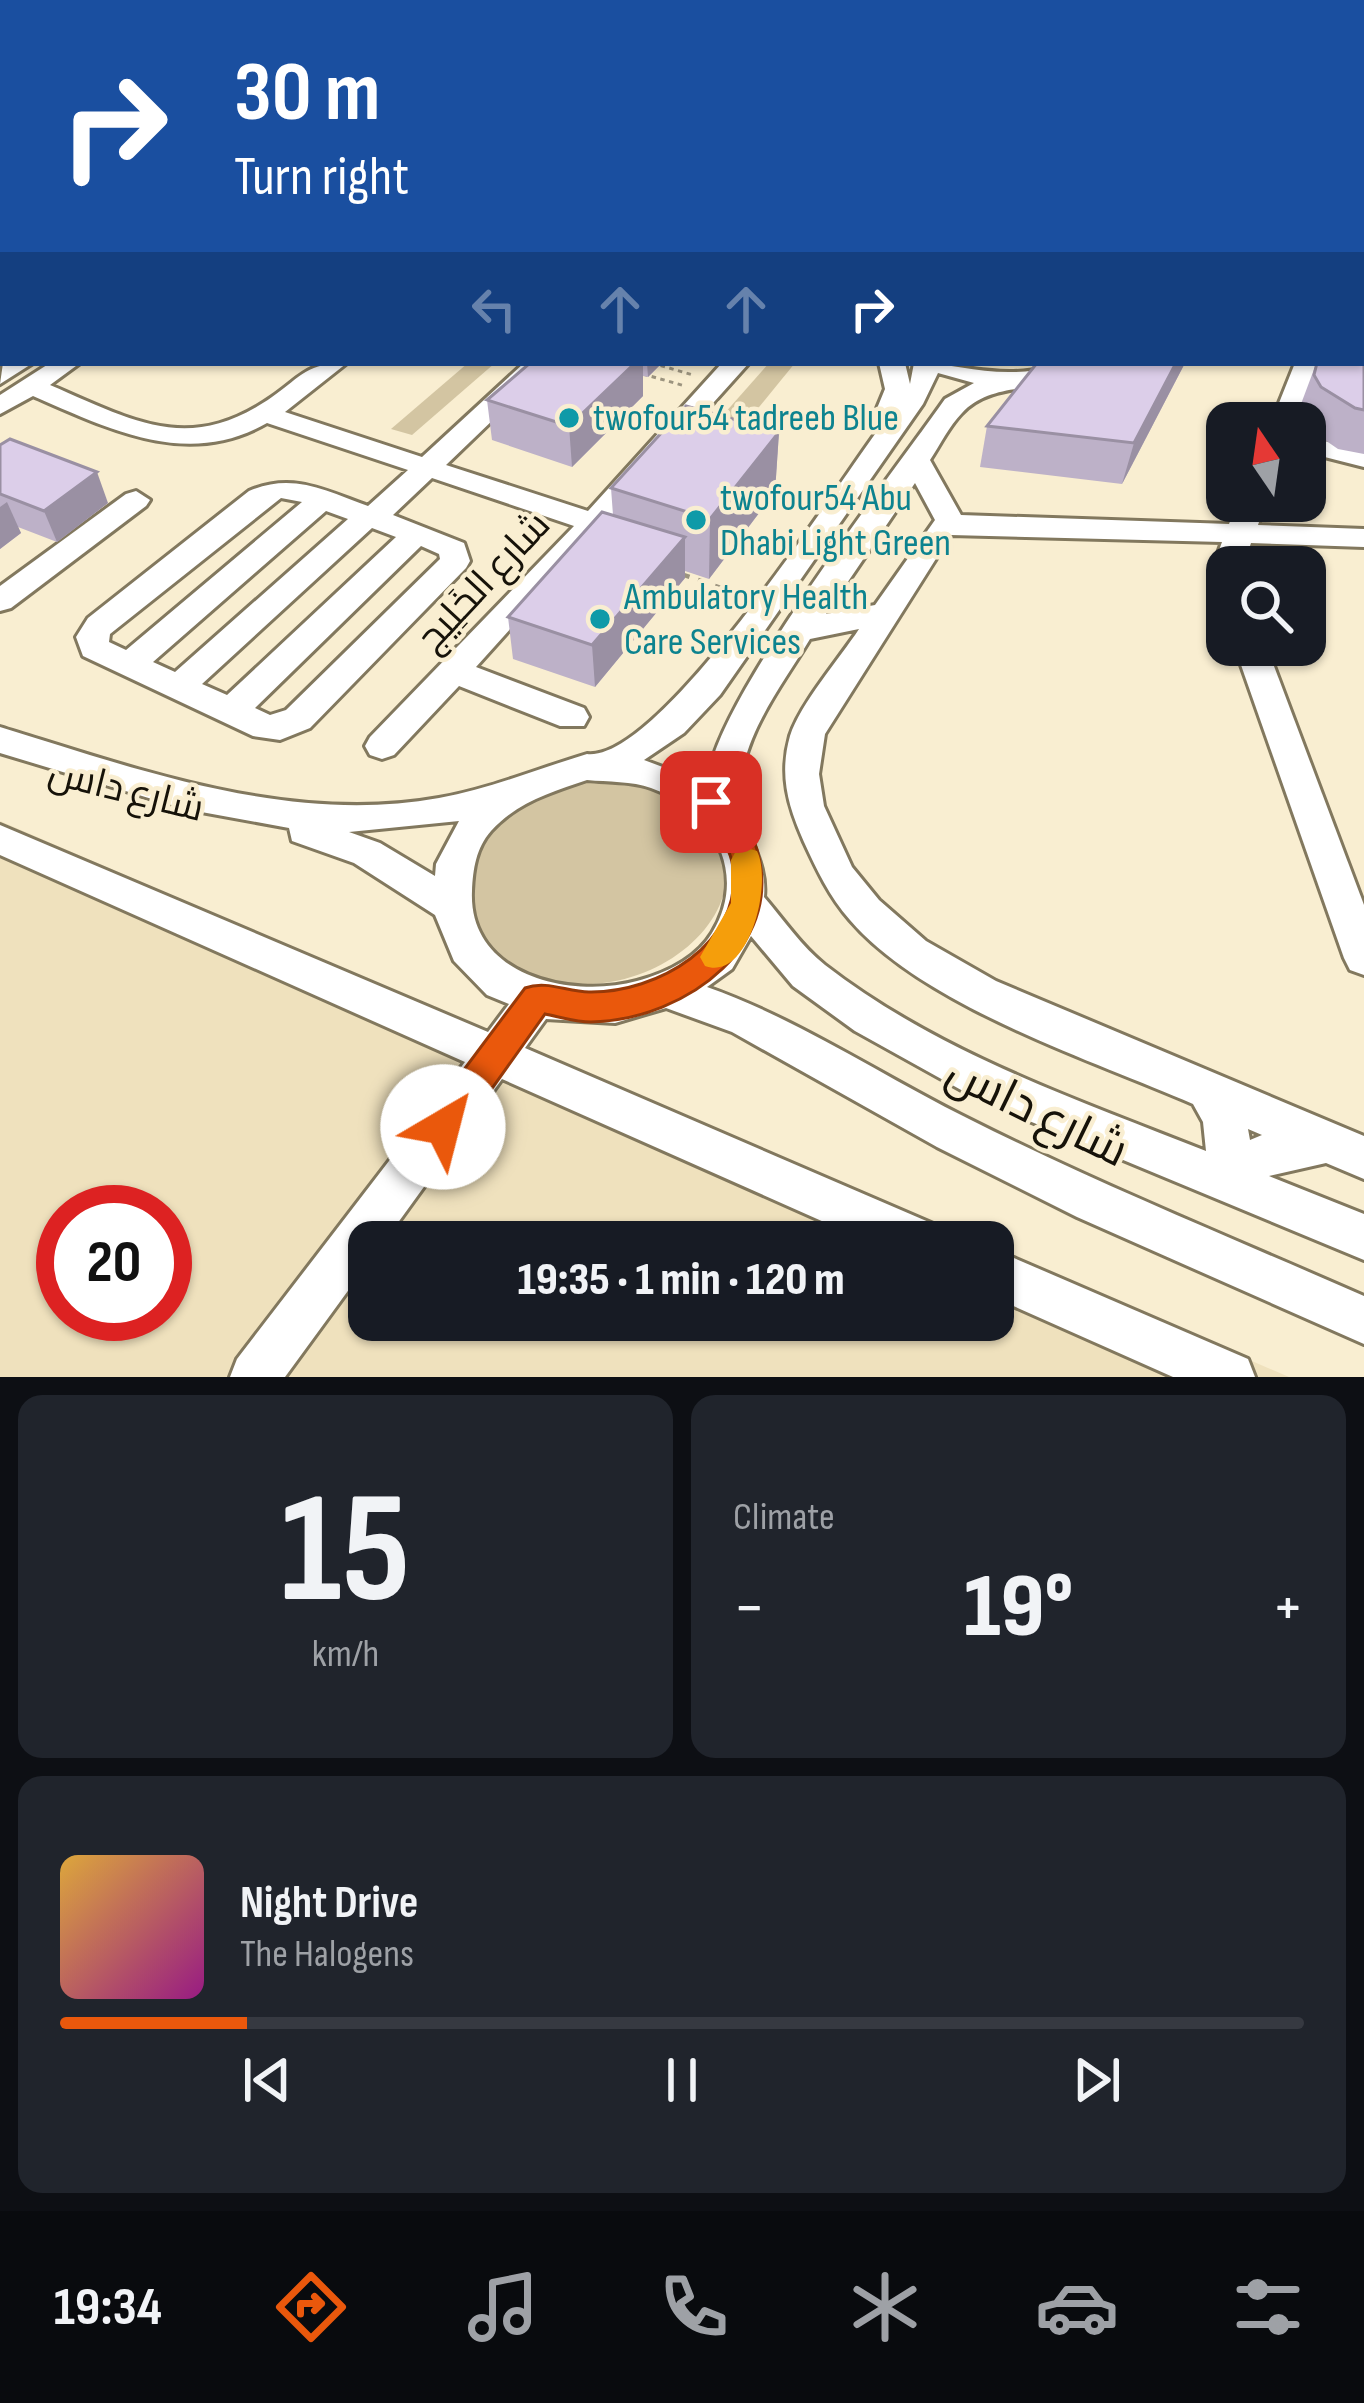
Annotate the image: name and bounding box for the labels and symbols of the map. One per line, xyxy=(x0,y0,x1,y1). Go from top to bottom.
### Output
place label: twofour54 tadreeb Blue xyxy=(593,395,899,442)
north arrow xyxy=(1206,402,1326,522)
marker: twofour54 tadreeb Blue xyxy=(556,405,582,431)
place label: twofour54 Abu Dhabi Light Green xyxy=(720,475,951,567)
street label: شارع الخَلِيج xyxy=(407,502,561,662)
marker: twofour54 Abu Dhabi Light Green xyxy=(683,507,709,533)
place label: Ambulatory Health Care Services xyxy=(623,574,868,666)
marker: Ambulatory Health Care Services xyxy=(587,606,613,632)
street label: شارع داس xyxy=(43,749,208,834)
pin xyxy=(660,751,762,853)
street label: شارع داس xyxy=(936,1044,1137,1182)
position arrow xyxy=(380,1064,506,1190)
speed limit sign: 20 xyxy=(36,1185,192,1341)

